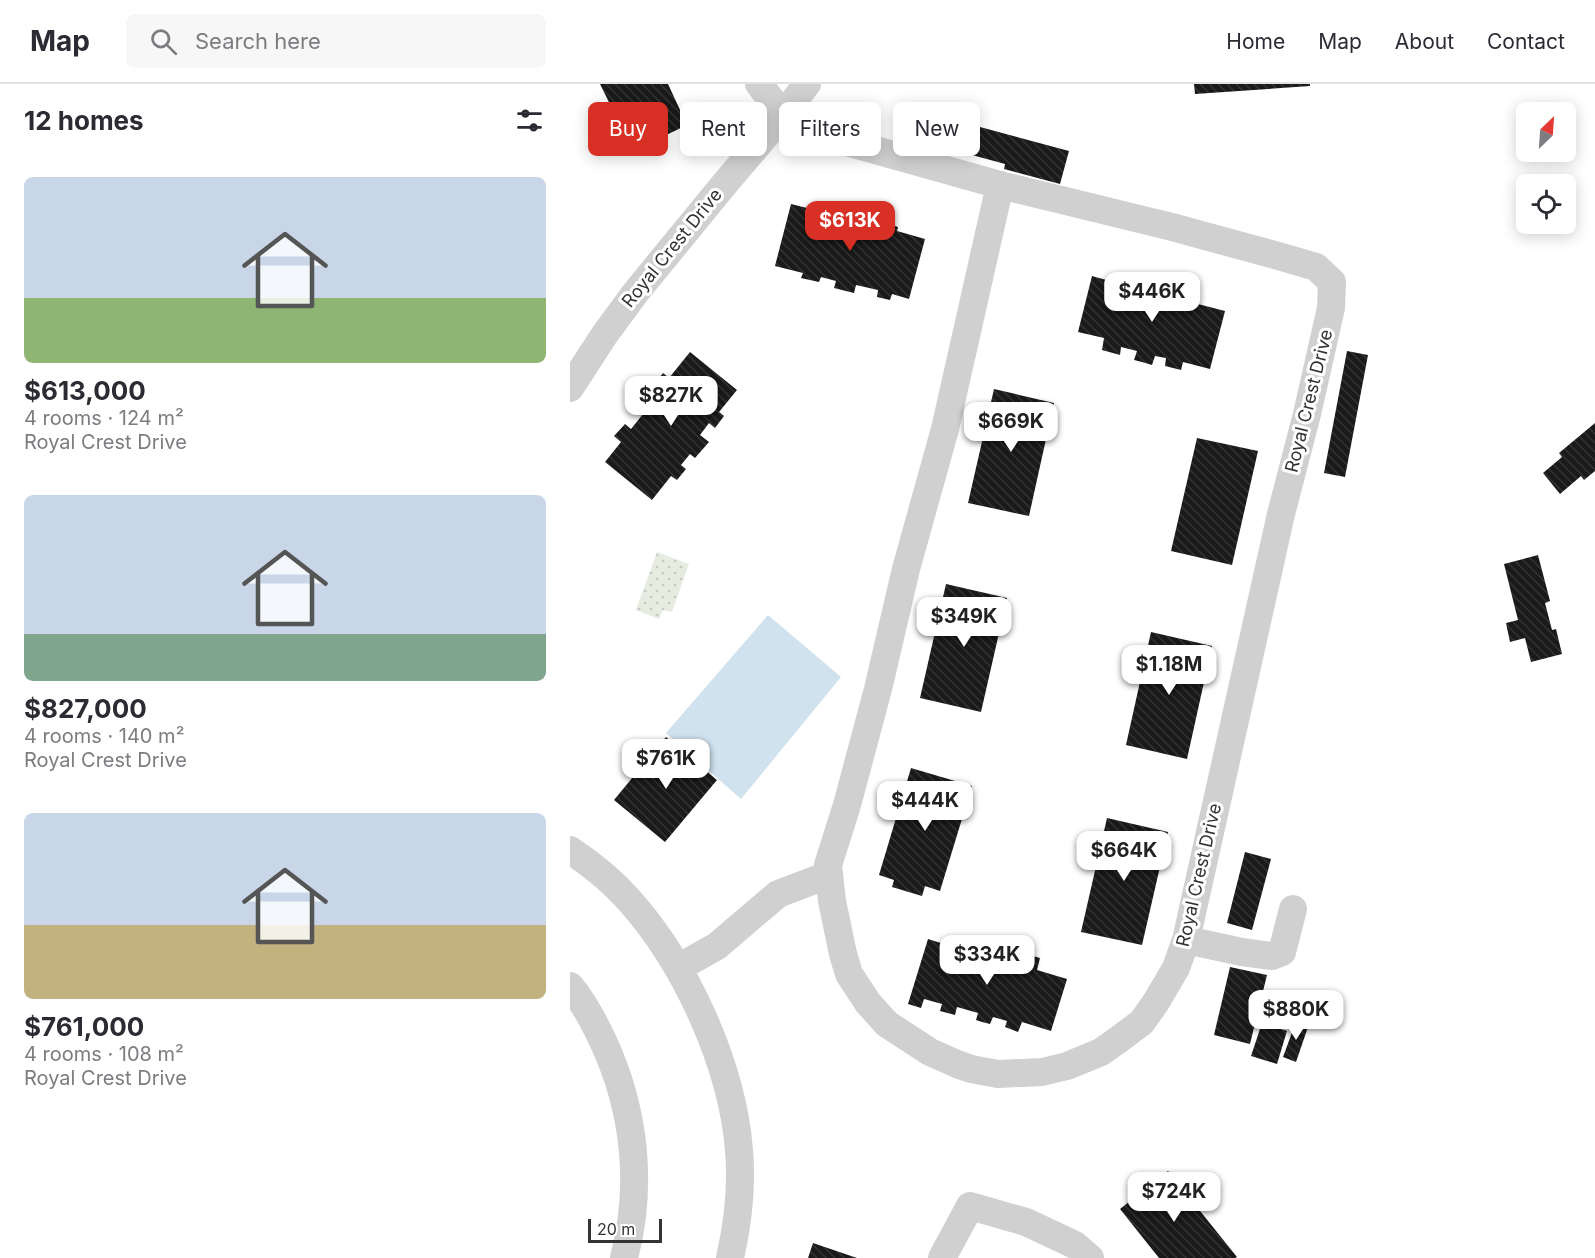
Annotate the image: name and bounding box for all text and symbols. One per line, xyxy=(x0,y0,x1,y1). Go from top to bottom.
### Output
search box xyxy=(126,14,546,68)
text: Map xyxy=(30,24,90,58)
icon: search xyxy=(147,25,180,58)
text: Search here xyxy=(195,28,321,54)
text: Home xyxy=(1226,29,1285,54)
text: Map xyxy=(1318,29,1362,54)
text: About xyxy=(1395,29,1454,54)
text: Contact xyxy=(1487,29,1565,54)
chip: Buy xyxy=(588,102,668,156)
chip: Rent xyxy=(680,102,767,156)
chip: Filters xyxy=(779,102,881,156)
chip: New xyxy=(893,102,980,156)
north arrow xyxy=(1516,102,1576,162)
map controls xyxy=(1516,102,1576,234)
icon: filters xyxy=(513,104,546,137)
text: 12 homes xyxy=(24,105,144,136)
button: locate xyxy=(1516,174,1576,234)
street label: Royal Crest Drive xyxy=(617,184,726,311)
pin: $613K xyxy=(808,201,892,252)
text: $613K xyxy=(819,208,881,232)
icon: home xyxy=(231,216,339,324)
pin: $446K xyxy=(1110,272,1194,323)
text: $446K xyxy=(1118,279,1186,303)
street label: Royal Crest Drive xyxy=(1281,327,1336,475)
text: $613,000 xyxy=(24,375,146,406)
pin: $827K xyxy=(629,376,713,427)
text: $827K xyxy=(639,383,703,407)
pin: $669K xyxy=(969,402,1053,453)
text: 4 rooms · 124 m² xyxy=(24,406,184,430)
text: $669K xyxy=(978,409,1044,433)
text: Royal Crest Drive xyxy=(24,430,187,454)
icon: home xyxy=(231,534,339,642)
pin: $349K xyxy=(922,597,1006,648)
text: $349K xyxy=(931,604,997,628)
pin: $1.18M xyxy=(1120,645,1218,696)
text: $1.18M xyxy=(1136,652,1202,676)
text: $827,000 xyxy=(24,693,147,724)
text: 4 rooms · 140 m² xyxy=(24,724,184,748)
pin: $761K xyxy=(624,739,708,790)
text: $761K xyxy=(636,746,696,770)
text: Royal Crest Drive xyxy=(24,748,187,772)
pin: $444K xyxy=(883,781,967,832)
text: $444K xyxy=(891,788,959,812)
street label: Royal Crest Drive xyxy=(1172,801,1225,949)
pin: $664K xyxy=(1082,831,1166,882)
text: $664K xyxy=(1091,838,1157,862)
icon: home xyxy=(231,852,339,960)
pin: $334K xyxy=(945,935,1029,986)
text: $334K xyxy=(954,942,1020,966)
pin: $880K xyxy=(1254,990,1338,1041)
text: $880K xyxy=(1262,997,1330,1021)
text: $761,000 xyxy=(24,1011,144,1042)
text: 4 rooms · 108 m² xyxy=(24,1042,184,1066)
text: Royal Crest Drive xyxy=(24,1066,187,1090)
pin: $724K xyxy=(1132,1172,1216,1223)
text: $724K xyxy=(1142,1179,1206,1203)
scale bar xyxy=(588,1216,662,1244)
text: 20 m xyxy=(597,1219,635,1239)

